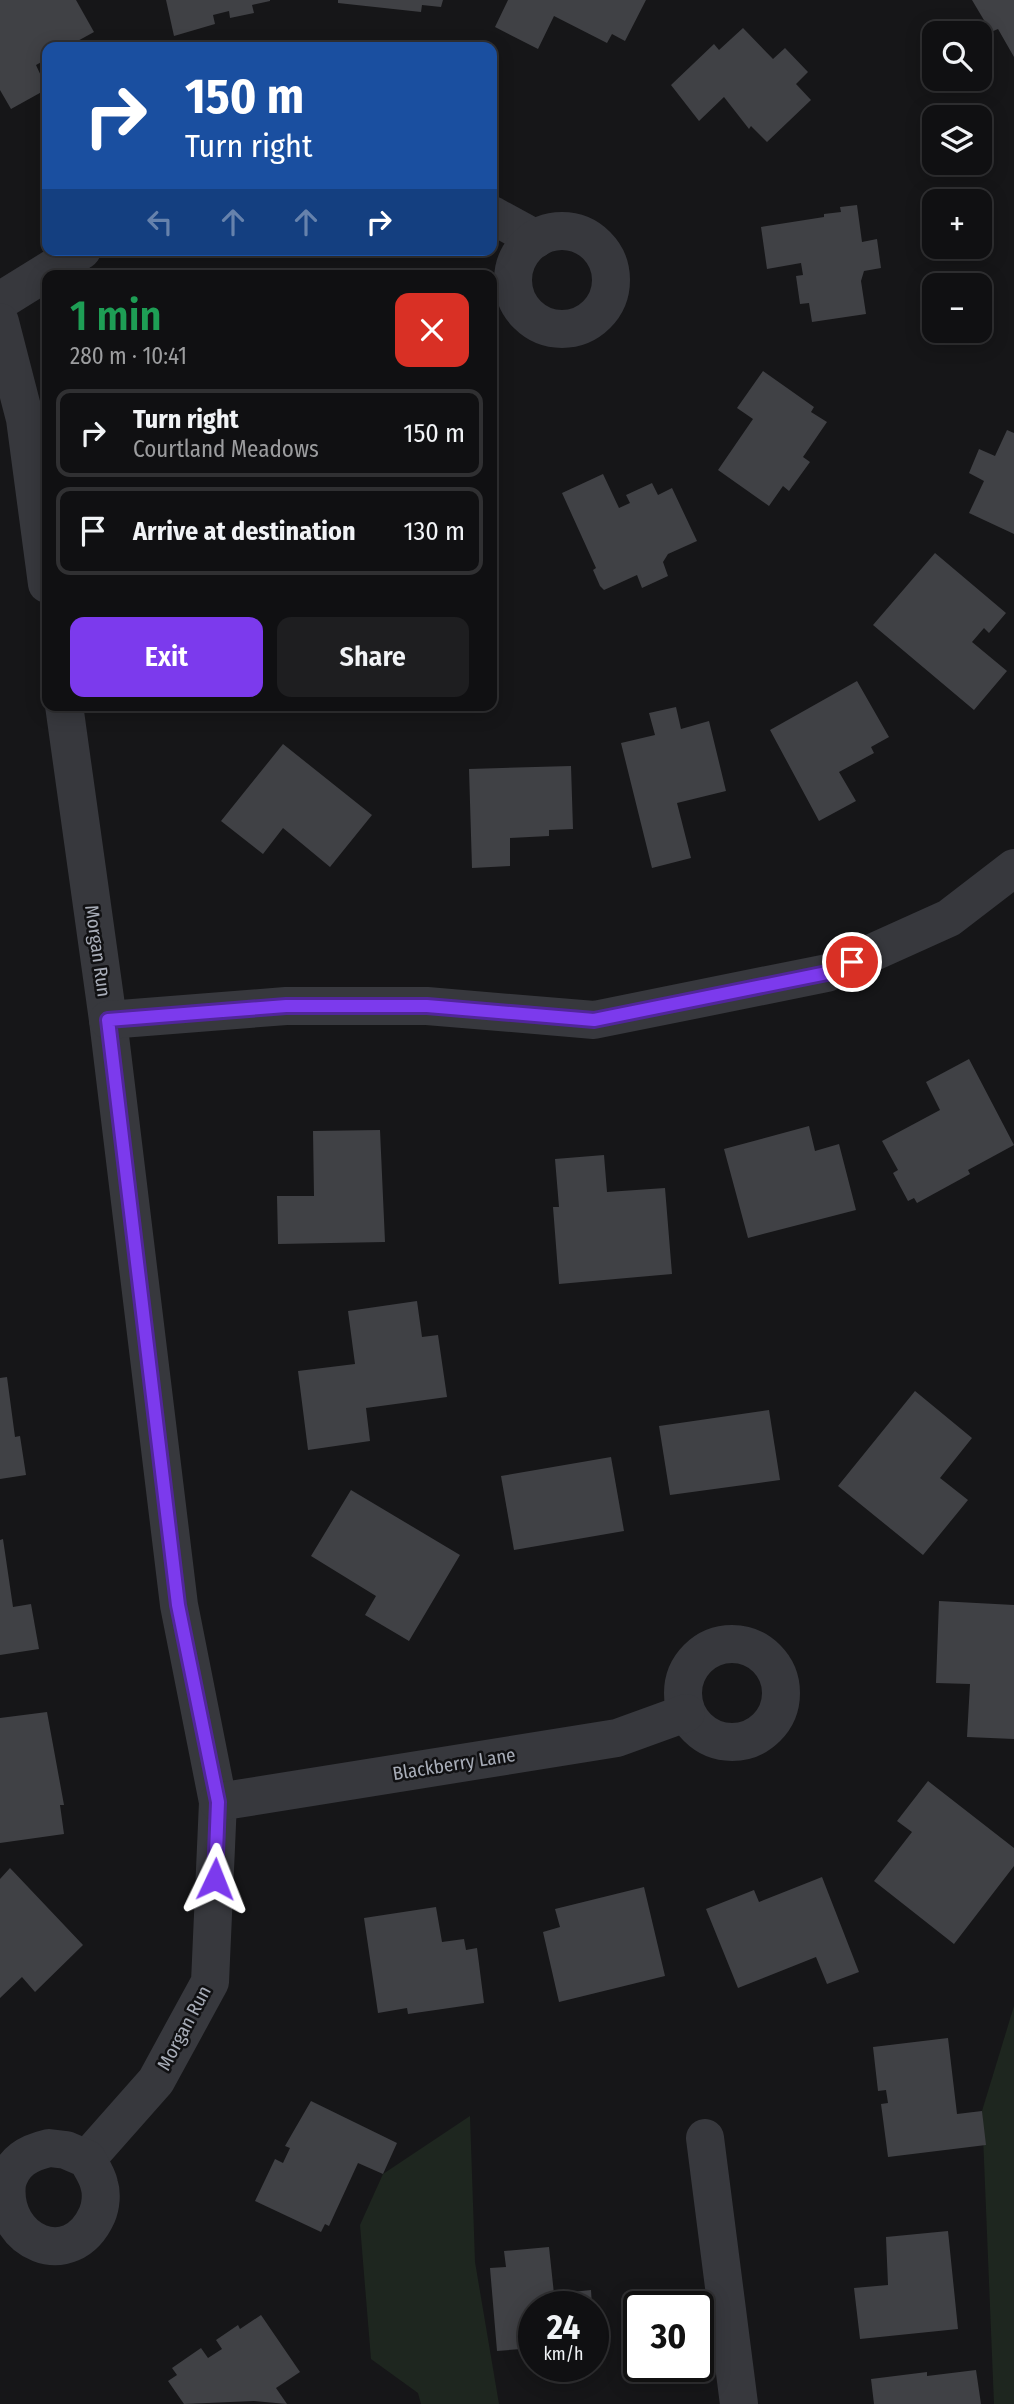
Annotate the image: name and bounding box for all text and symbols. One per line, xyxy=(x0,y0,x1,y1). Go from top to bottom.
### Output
map controls xyxy=(922,21,992,343)
button: search xyxy=(922,21,992,91)
text: 150 m xyxy=(185,67,304,126)
icon: right xyxy=(70,70,161,161)
button: layers xyxy=(922,105,992,175)
text: Turn right xyxy=(185,127,312,165)
button: + xyxy=(922,189,992,259)
icon: left xyxy=(141,203,179,241)
icon: ahead xyxy=(214,203,252,241)
icon: ahead xyxy=(287,203,325,241)
icon: right xyxy=(360,203,398,241)
button: − xyxy=(922,273,992,343)
text: 1 min xyxy=(70,291,161,341)
button: close xyxy=(395,293,469,367)
text: 280 m · 10:41 xyxy=(70,342,187,370)
text: Turn right xyxy=(133,404,239,435)
icon: right xyxy=(74,414,112,452)
text: 150 m xyxy=(403,418,465,449)
text: Courtland Meadows xyxy=(133,435,319,463)
icon: arrive xyxy=(74,512,112,550)
text: Arrive at destination xyxy=(133,516,356,547)
text: 130 m xyxy=(403,516,465,547)
button: Exit xyxy=(70,617,263,697)
button: Share xyxy=(277,617,469,697)
street label: Morgan Run xyxy=(80,904,116,998)
pin xyxy=(822,932,882,992)
icon: arrive xyxy=(833,943,871,981)
street label: Blackberry Lane xyxy=(391,1743,517,1785)
position arrow xyxy=(178,1842,252,1916)
street label: Morgan Run xyxy=(152,1982,216,2074)
speed limit sign: 30 xyxy=(623,2291,714,2382)
text: 24 xyxy=(547,2306,580,2348)
text: km/h xyxy=(543,2343,584,2365)

